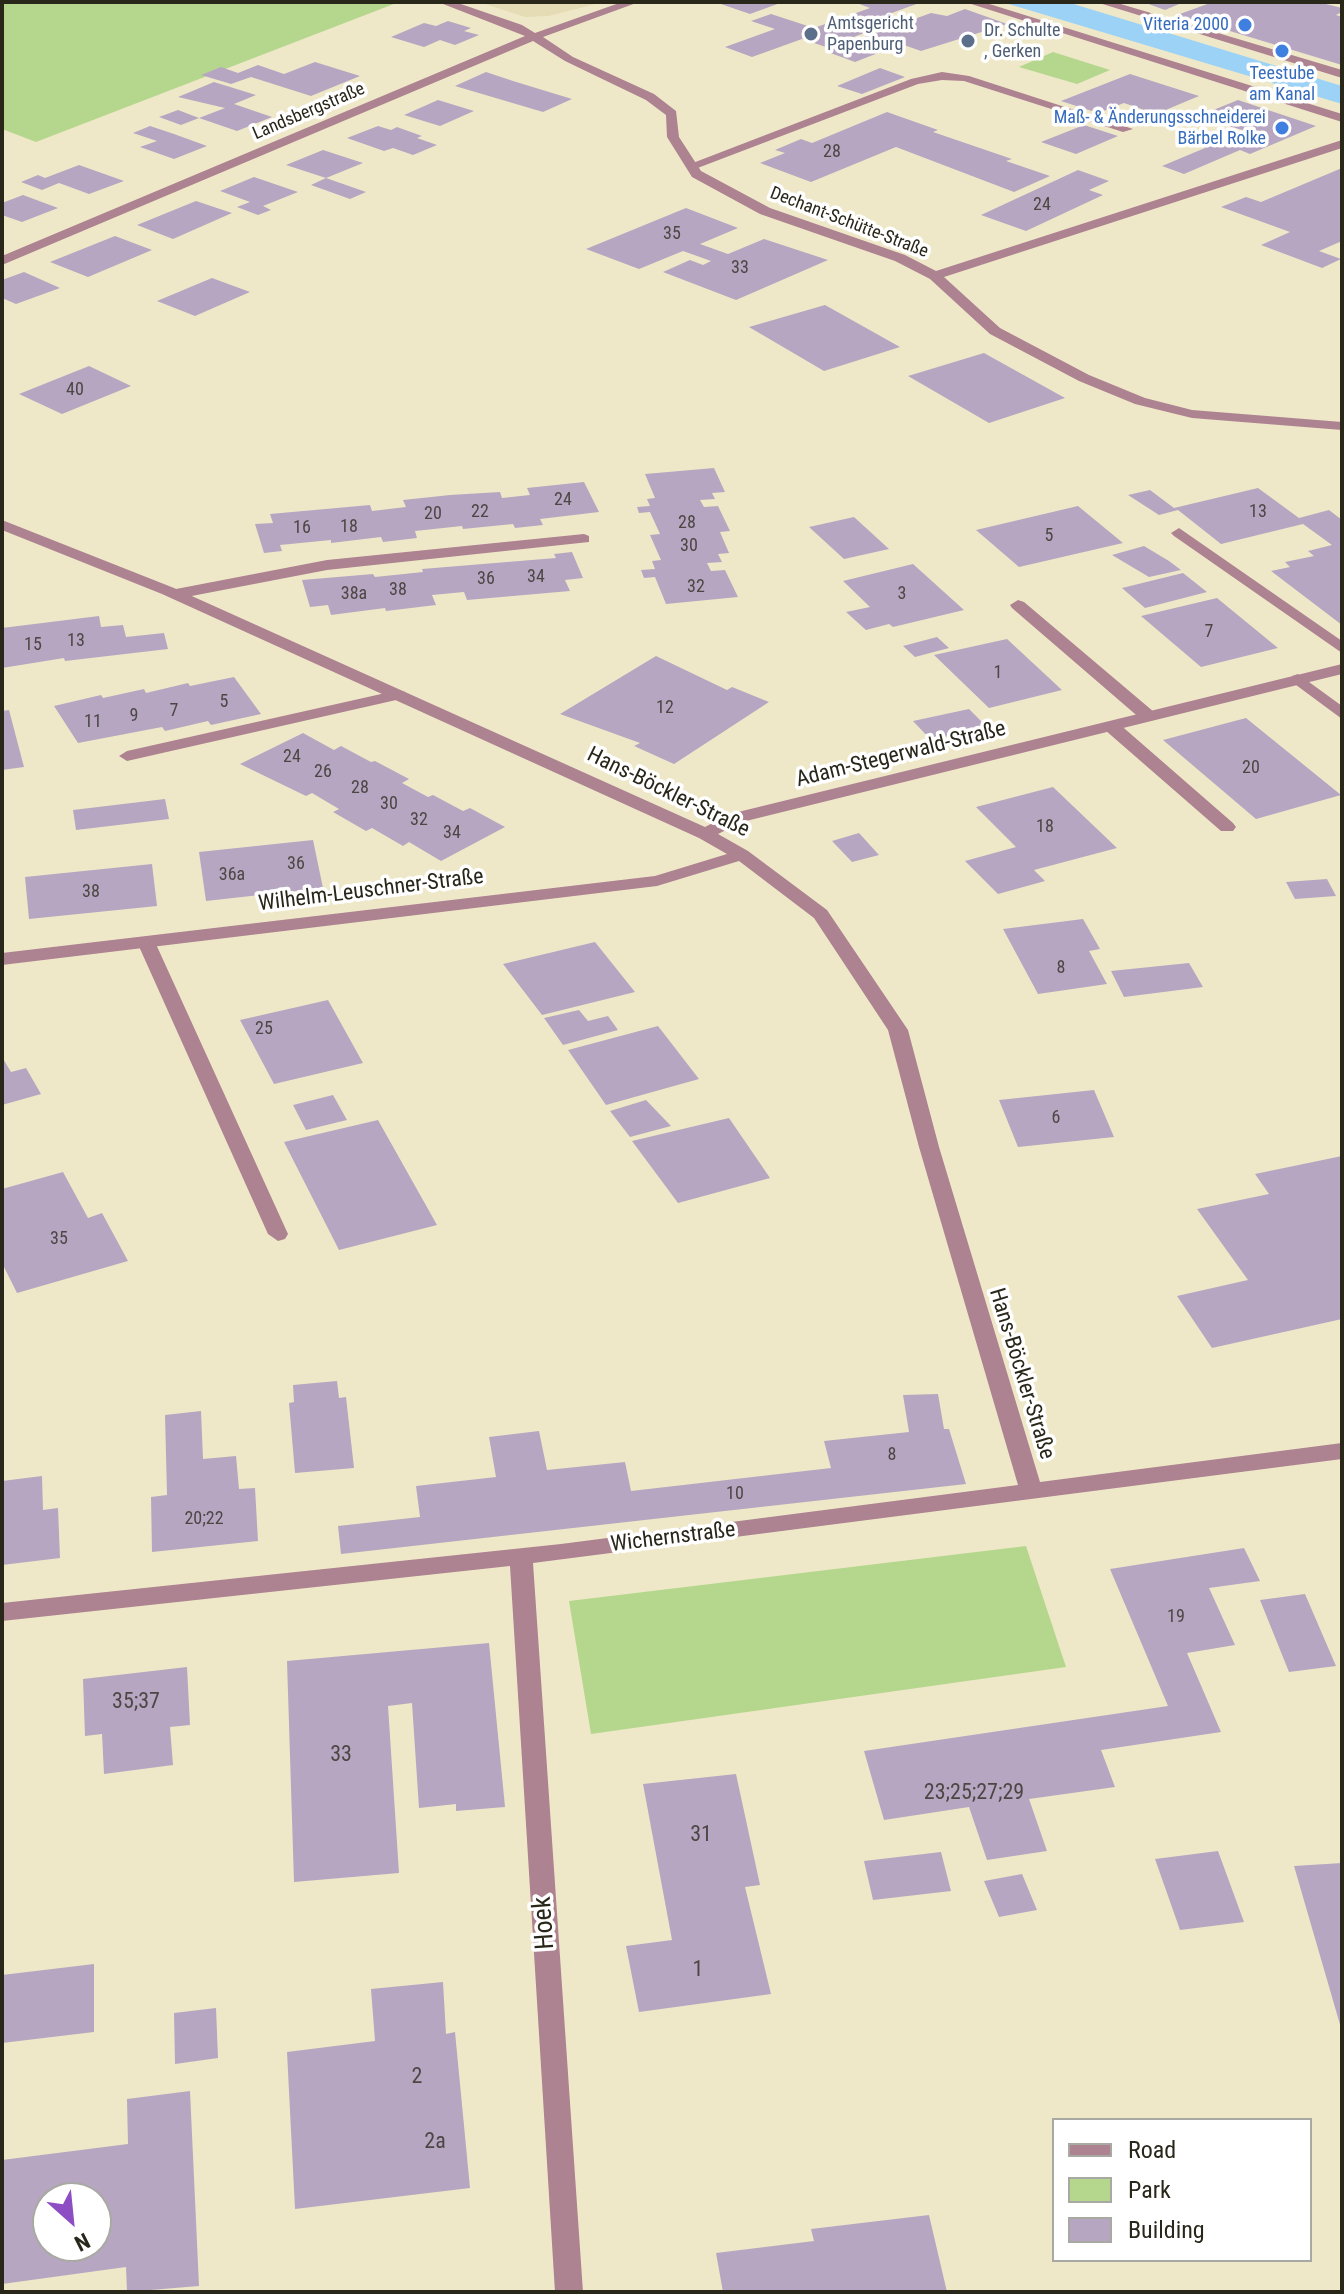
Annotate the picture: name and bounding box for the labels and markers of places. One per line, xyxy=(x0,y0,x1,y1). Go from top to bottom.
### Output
place label: Amtsgericht Papenburg xyxy=(827,13,914,56)
place label: Viteria 2000 xyxy=(1143,14,1229,36)
marker: Viteria 2000 xyxy=(1236,16,1254,34)
place label: Dr. Schulte , Gerken xyxy=(984,20,1060,62)
marker: Amtsgericht Papenburg xyxy=(802,25,820,43)
marker: Dr. Schulte , Gerken xyxy=(959,32,977,50)
marker: Teestube am Kanal xyxy=(1273,42,1291,60)
place label: Teestube am Kanal xyxy=(1249,63,1315,106)
place label: Maß- & Änderungsschneiderei Bärbel Rolke xyxy=(1054,107,1266,150)
marker: Maß- & Änderungsschneiderei Bärbel Rolke xyxy=(1273,119,1291,137)

